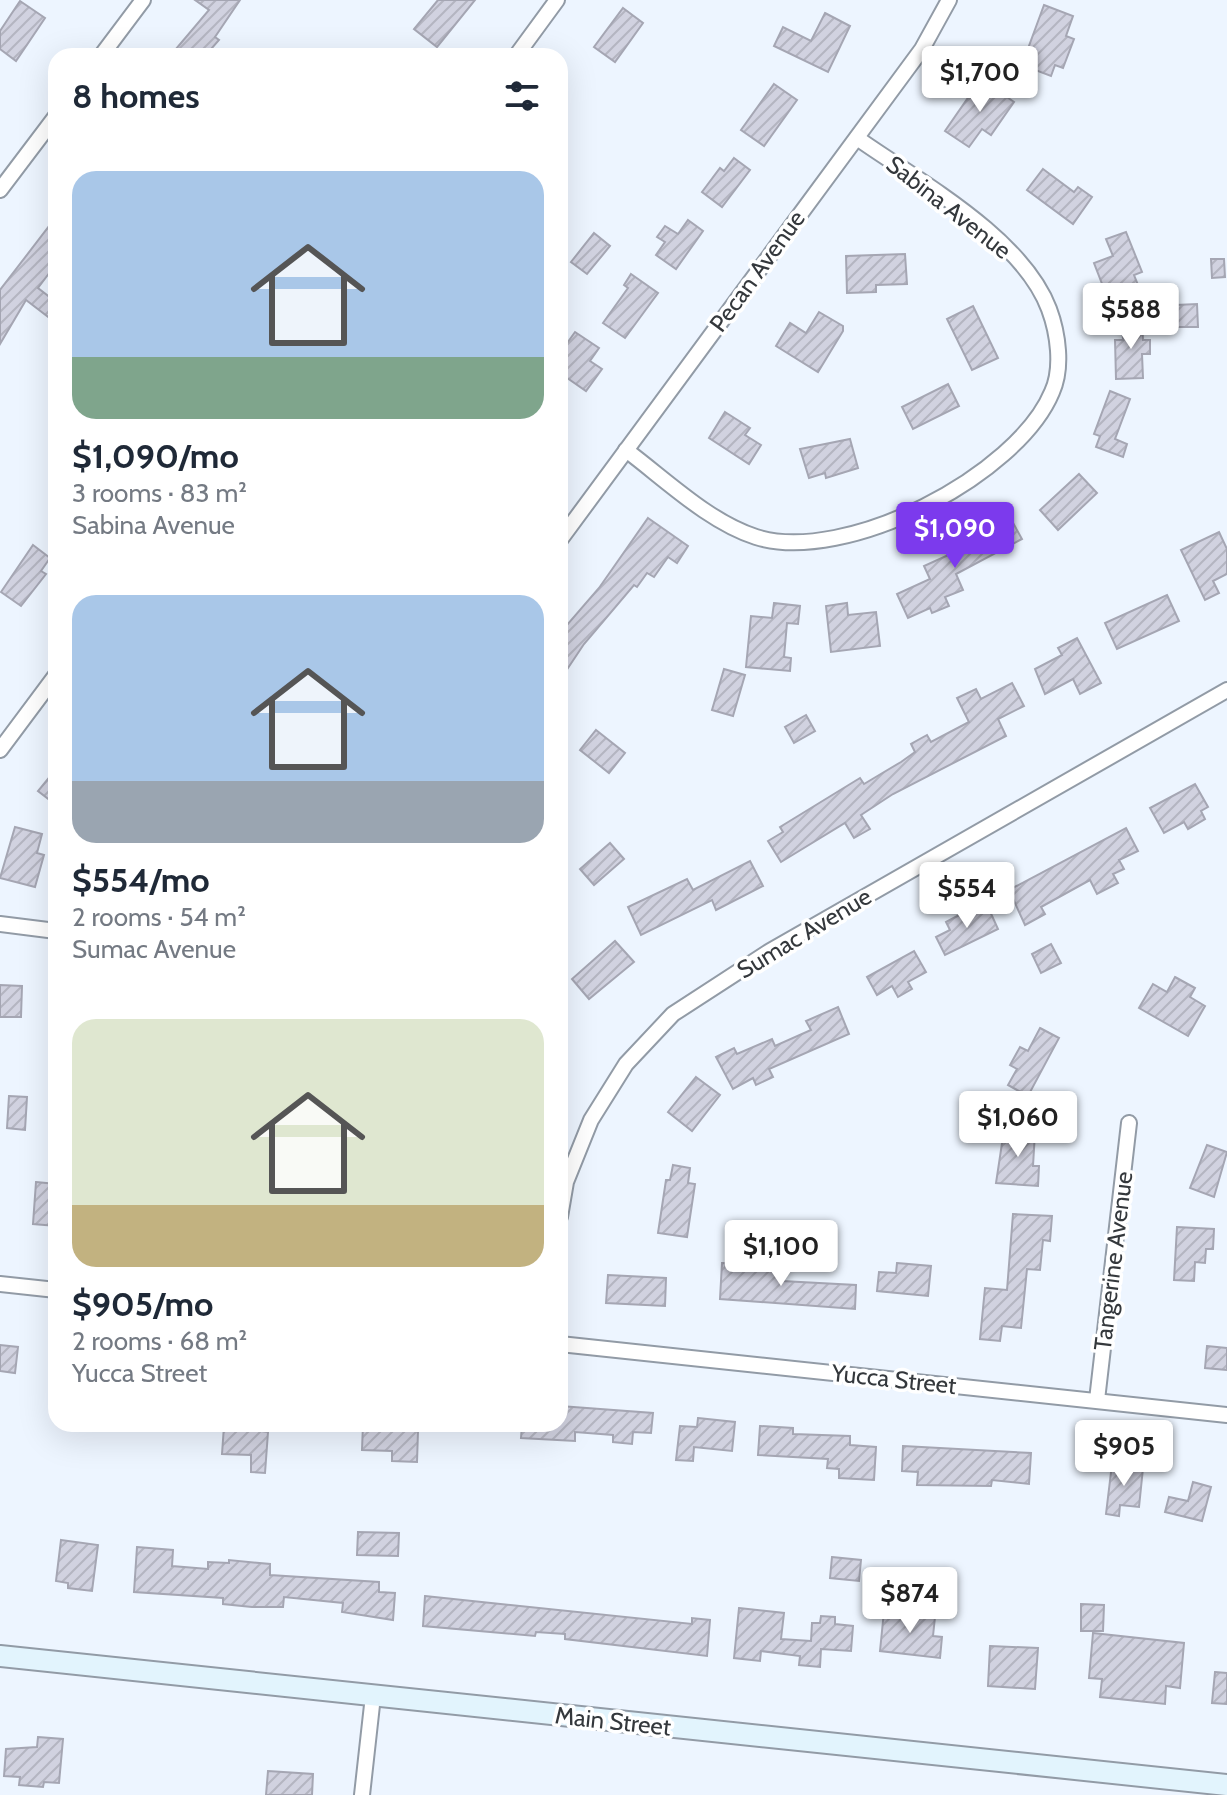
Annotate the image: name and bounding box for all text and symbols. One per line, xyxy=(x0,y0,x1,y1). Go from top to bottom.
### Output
pin: $1,700 xyxy=(915,46,1045,114)
text: $1,700 xyxy=(940,56,1020,88)
icon: filters xyxy=(500,74,544,118)
text: 8 homes xyxy=(72,75,200,117)
street label: Sabina Avenue xyxy=(881,149,1017,265)
street label: Pecan Avenue xyxy=(703,205,811,337)
icon: home xyxy=(236,223,380,367)
pin: $588 xyxy=(1084,283,1178,351)
text: $588 xyxy=(1101,293,1161,325)
text: $1,090/mo xyxy=(72,435,239,477)
text: 3 rooms · 83 m² xyxy=(72,477,247,509)
pin: $1,090 xyxy=(890,502,1020,570)
text: Sabina Avenue xyxy=(72,509,235,541)
text: $1,090 xyxy=(914,512,996,544)
icon: home xyxy=(236,647,380,791)
text: $554/mo xyxy=(72,859,210,901)
pin: $554 xyxy=(920,862,1014,930)
text: $554 xyxy=(937,872,997,904)
street label: Sumac Avenue xyxy=(732,882,876,984)
text: 2 rooms · 54 m² xyxy=(72,901,246,933)
text: Sumac Avenue xyxy=(72,933,236,965)
icon: home xyxy=(236,1071,380,1215)
pin: $1,060 xyxy=(953,1091,1083,1159)
text: $1,060 xyxy=(977,1101,1059,1133)
street label: Tangerine Avenue xyxy=(1088,1170,1138,1352)
pin: $1,100 xyxy=(716,1220,846,1288)
text: $1,100 xyxy=(743,1230,819,1262)
text: $905/mo xyxy=(72,1283,213,1325)
text: 2 rooms · 68 m² xyxy=(72,1325,247,1357)
text: Yucca Street xyxy=(72,1357,207,1389)
street label: Yucca Street xyxy=(829,1358,958,1400)
pin: $905 xyxy=(1077,1420,1171,1488)
text: $905 xyxy=(1093,1430,1155,1462)
pin: $874 xyxy=(863,1567,957,1635)
text: $874 xyxy=(880,1577,940,1609)
street label: Main Street xyxy=(554,1700,672,1742)

